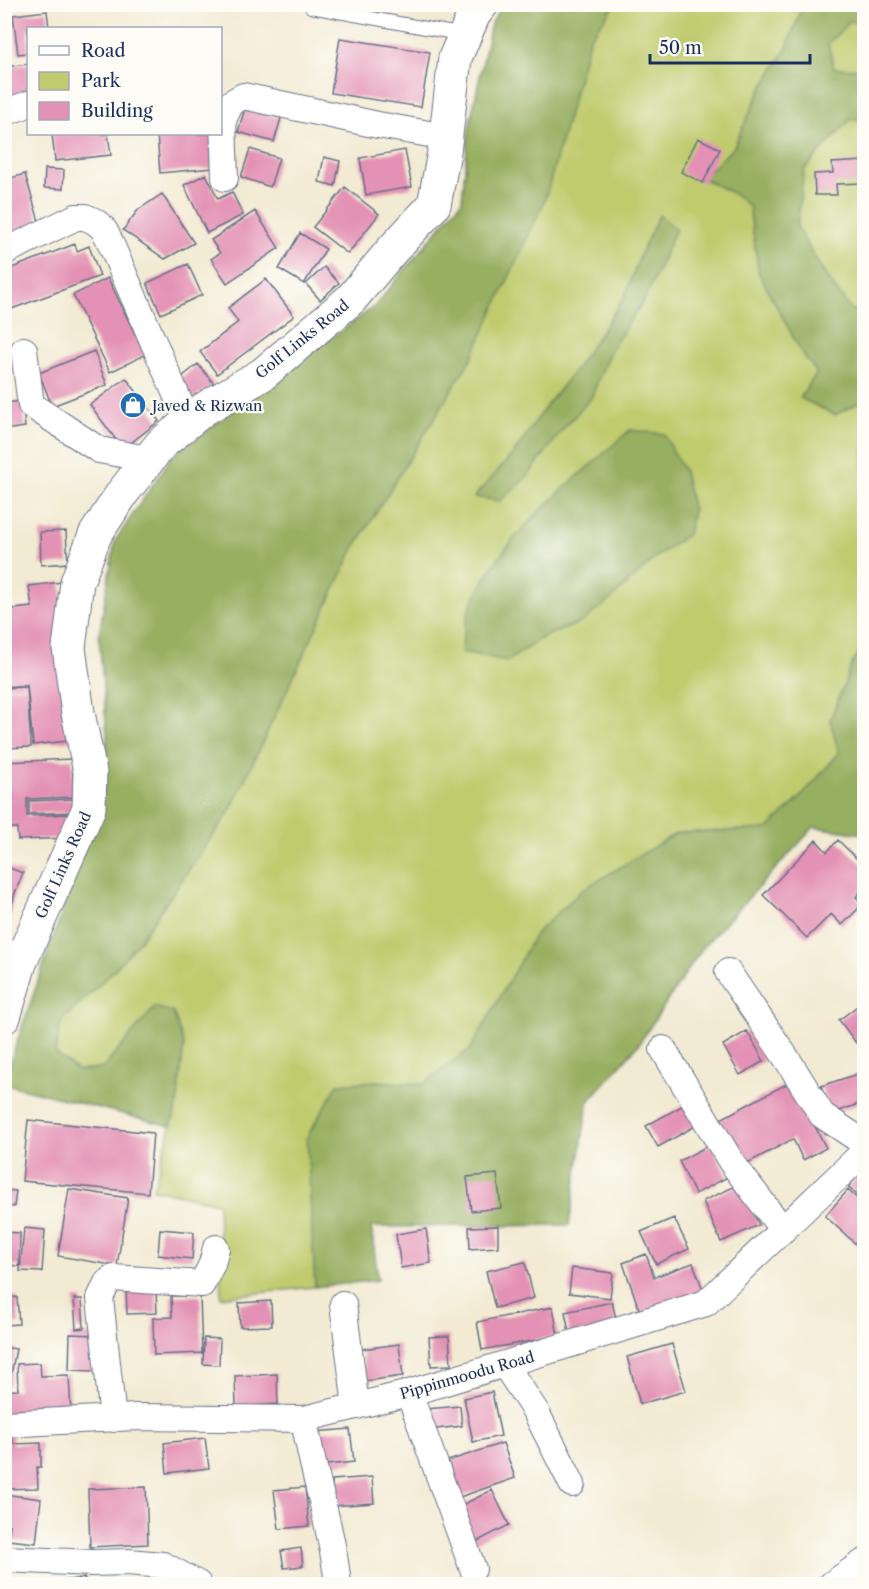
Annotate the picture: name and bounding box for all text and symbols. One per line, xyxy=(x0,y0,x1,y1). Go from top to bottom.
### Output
legend xyxy=(27,27,222,135)
scale bar xyxy=(650,27,810,65)
text: 50 m xyxy=(659,37,702,59)
text: Road xyxy=(81,40,126,62)
text: Park xyxy=(81,70,122,92)
text: Building xyxy=(81,100,153,122)
street label: Golf Links Road xyxy=(251,295,353,383)
shop icon: Javed & Rizwan xyxy=(118,390,148,420)
place label: Javed & Rizwan xyxy=(150,396,263,415)
street label: Golf Links Road xyxy=(31,809,95,921)
street label: Pippinmoodu Road xyxy=(398,1347,536,1403)

